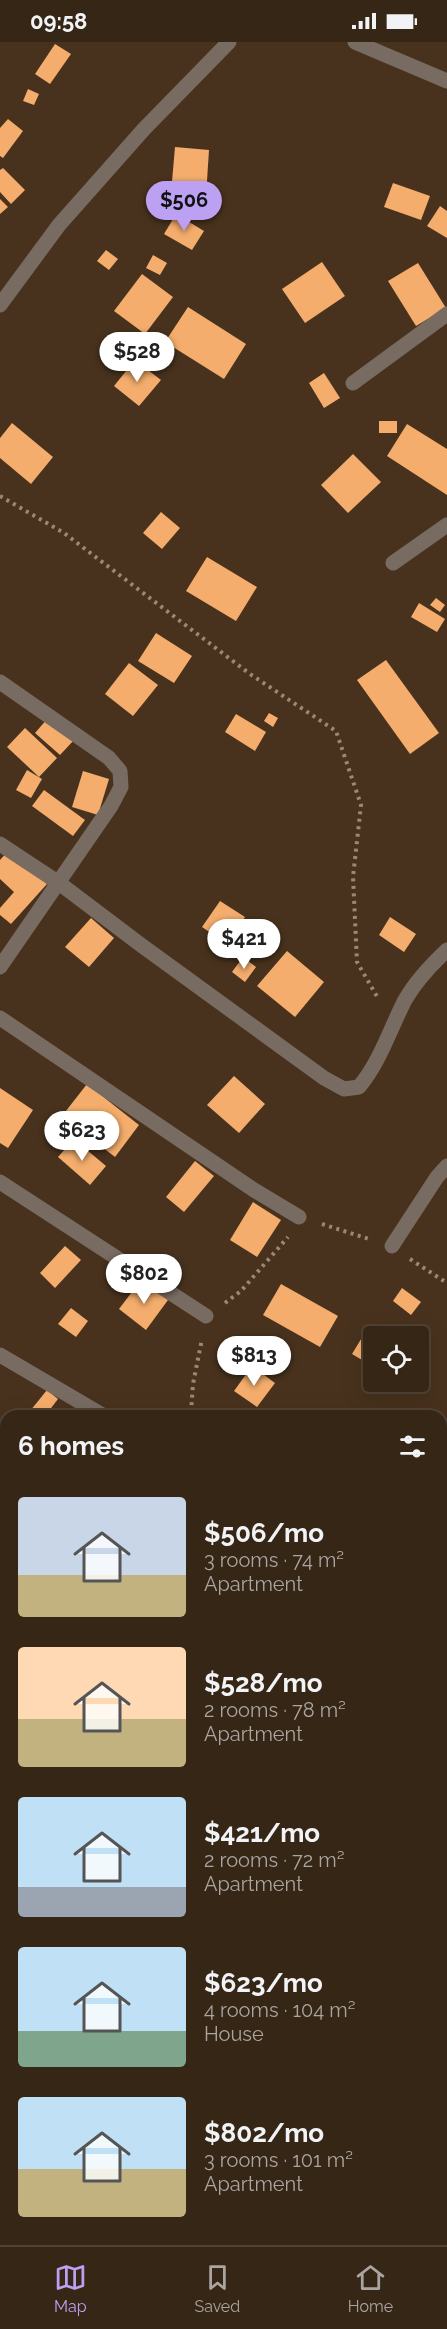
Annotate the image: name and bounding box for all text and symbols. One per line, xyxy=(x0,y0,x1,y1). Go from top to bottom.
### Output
text: 09:58 xyxy=(30,8,87,34)
pin: $506 xyxy=(148,181,220,232)
text: $506 xyxy=(160,188,208,212)
pin: $528 xyxy=(101,332,173,383)
text: $528 xyxy=(113,339,161,363)
pin: $421 xyxy=(208,919,280,970)
text: $421 xyxy=(221,926,267,950)
pin: $623 xyxy=(46,1111,118,1162)
text: $623 xyxy=(58,1118,106,1142)
pin: $802 xyxy=(108,1254,180,1305)
text: $802 xyxy=(120,1261,168,1285)
map controls xyxy=(363,1326,429,1392)
button: locate xyxy=(363,1326,429,1392)
pin: $813 xyxy=(218,1336,290,1387)
text: $813 xyxy=(231,1343,277,1367)
icon: filters xyxy=(396,1430,429,1463)
text: 6 homes xyxy=(18,1431,124,1461)
text: $506/mo xyxy=(204,1518,324,1548)
icon: home xyxy=(66,1521,138,1593)
text: 3 rooms · 74 m² xyxy=(204,1548,344,1572)
text: Apartment xyxy=(204,1572,303,1596)
text: $528/mo xyxy=(204,1668,323,1698)
icon: home xyxy=(66,1671,138,1743)
text: 2 rooms · 78 m² xyxy=(204,1698,346,1722)
text: Apartment xyxy=(204,1722,303,1746)
text: $421/mo xyxy=(204,1818,320,1848)
icon: home xyxy=(66,1821,138,1893)
text: 2 rooms · 72 m² xyxy=(204,1848,344,1872)
text: Apartment xyxy=(204,1872,303,1896)
text: $623/mo xyxy=(204,1968,323,1998)
icon: home xyxy=(66,1971,138,2043)
text: 4 rooms · 104 m² xyxy=(204,1998,356,2022)
text: House xyxy=(204,2022,264,2046)
text: $802/mo xyxy=(204,2118,324,2148)
icon: home xyxy=(66,2121,138,2193)
text: 3 rooms · 101 m² xyxy=(204,2148,353,2172)
text: Apartment xyxy=(204,2172,303,2196)
tab: Map xyxy=(54,2261,87,2316)
tab: Saved xyxy=(194,2261,240,2316)
tab: Home xyxy=(348,2261,393,2316)

